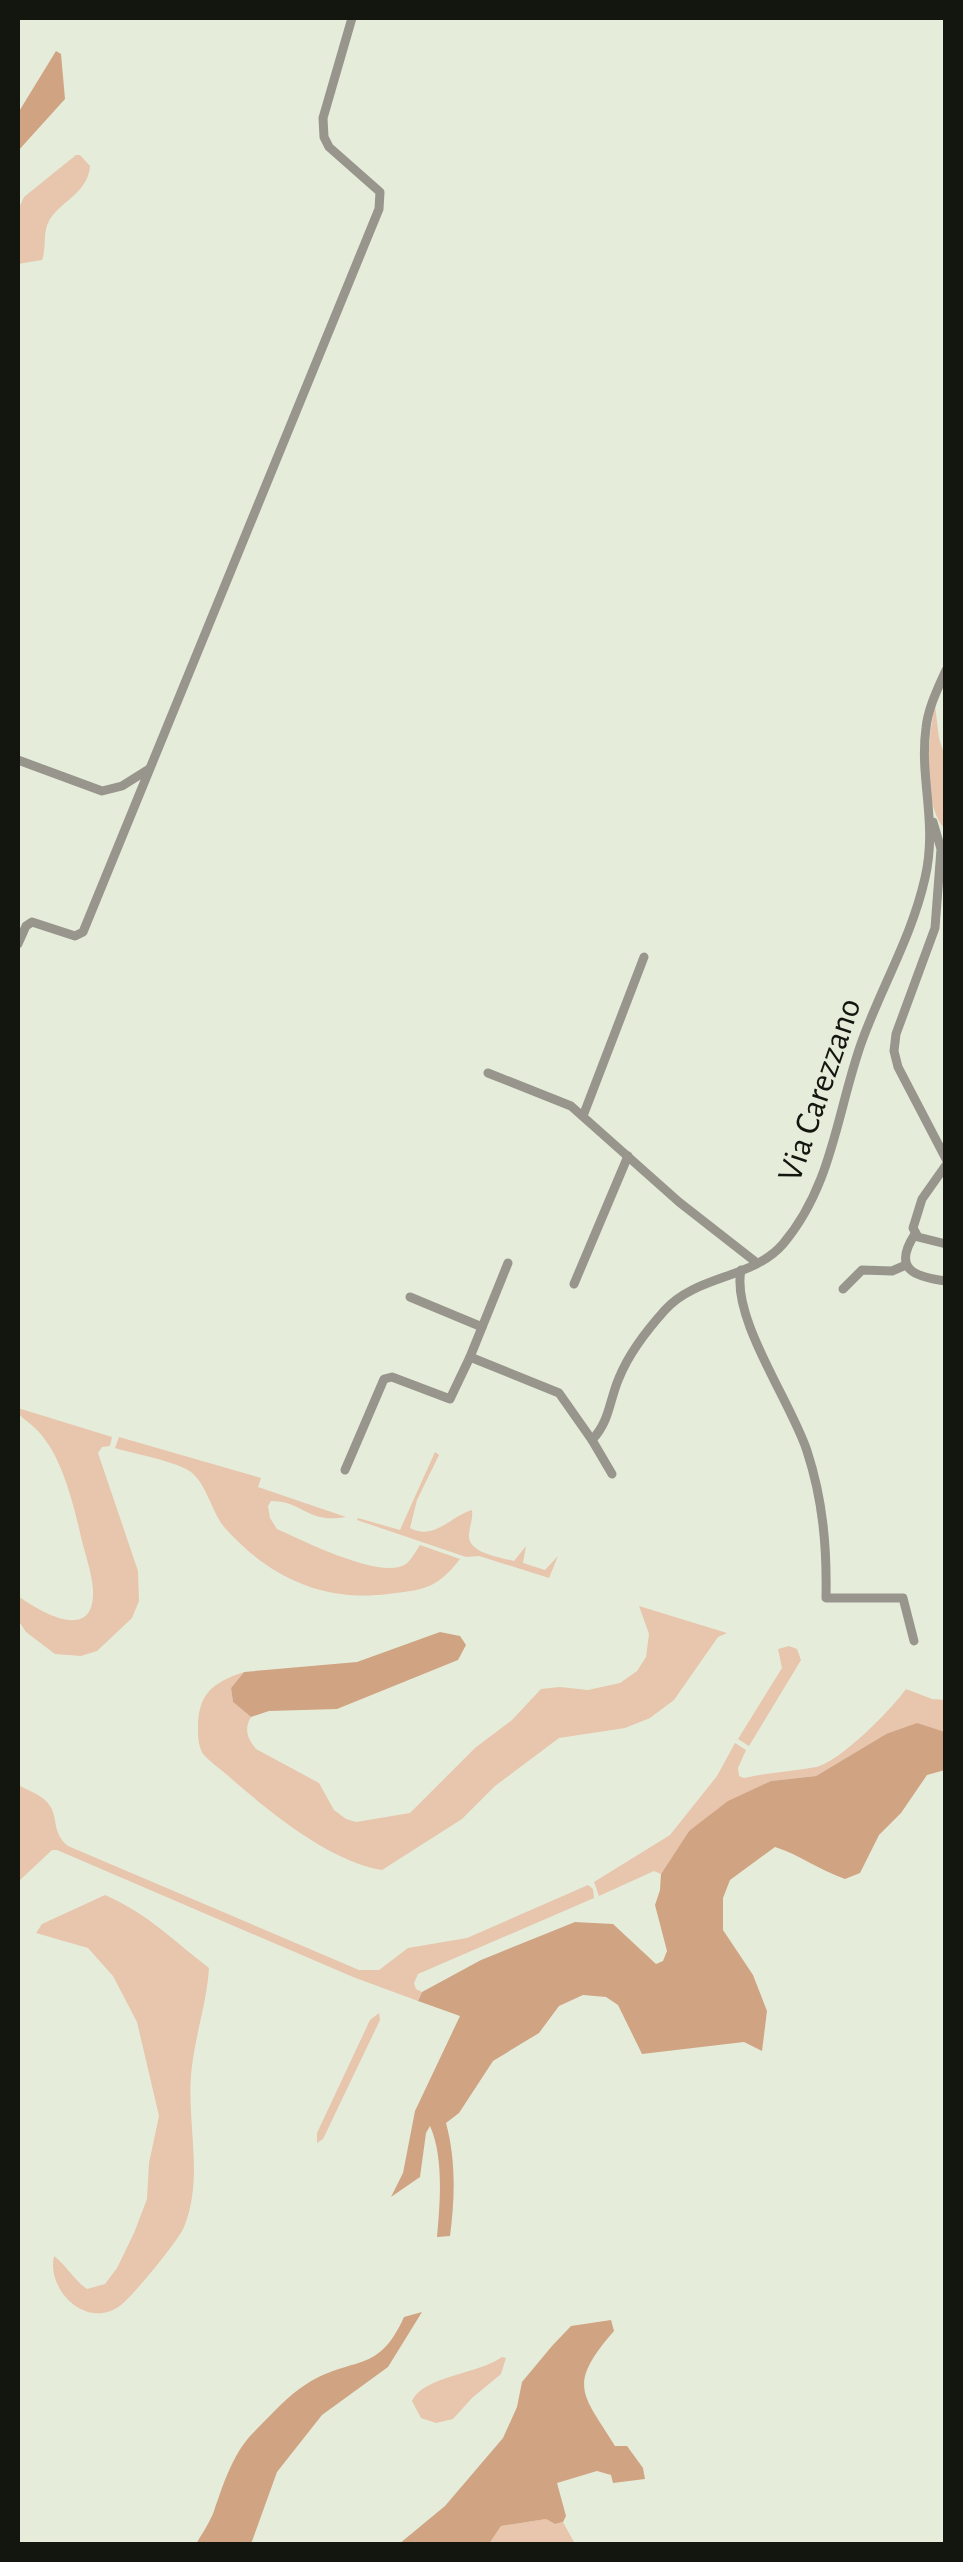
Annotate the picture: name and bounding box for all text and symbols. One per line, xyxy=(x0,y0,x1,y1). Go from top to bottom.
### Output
street label: Via Carezzano xyxy=(772,994,868,1186)

